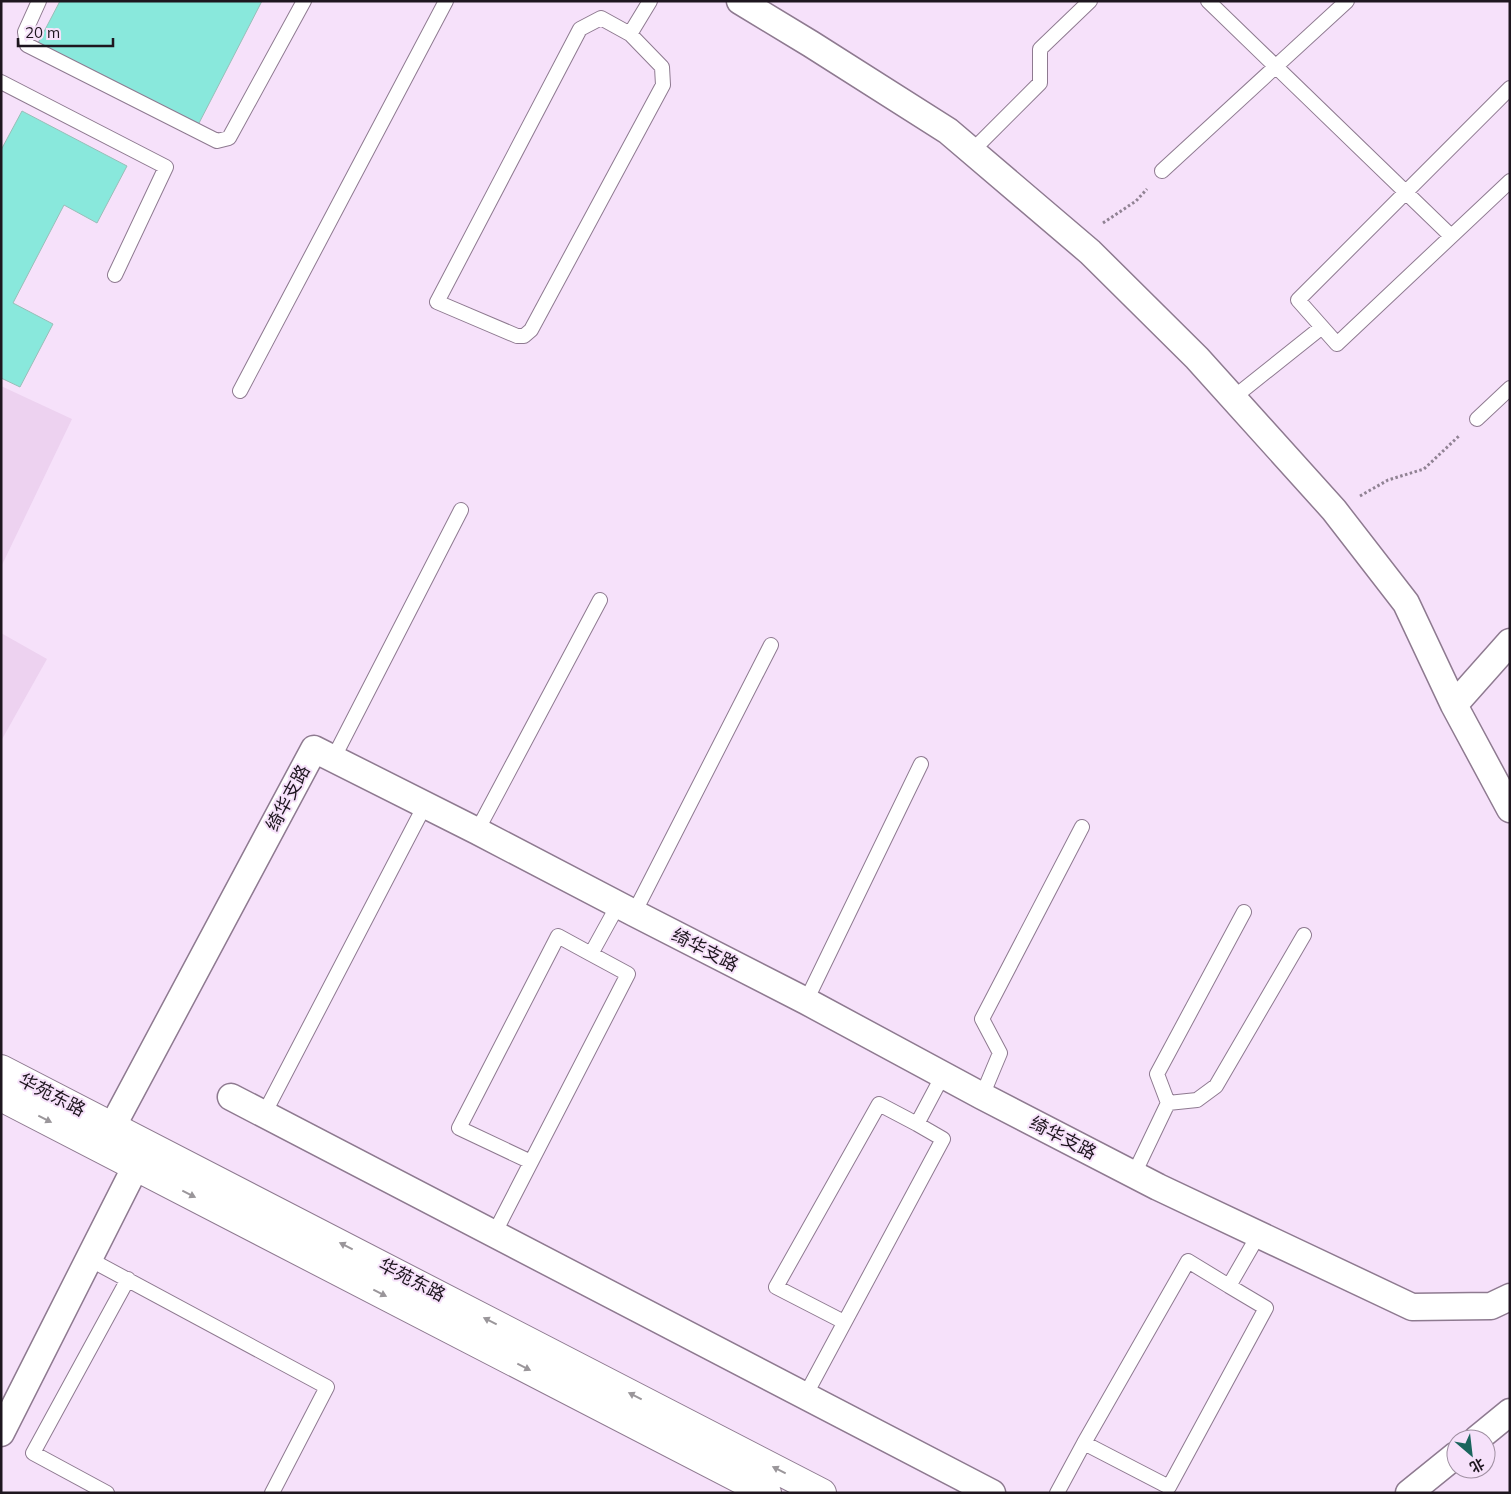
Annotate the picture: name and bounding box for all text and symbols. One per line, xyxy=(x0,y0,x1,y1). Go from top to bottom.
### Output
scale bar xyxy=(18,15,112,47)
text: 20 m xyxy=(25,23,60,42)
street label: 绮华支路 xyxy=(261,761,315,835)
street label: 绮华支路 xyxy=(668,923,743,976)
street label: 华苑东路 xyxy=(15,1068,90,1121)
street label: 绮华支路 xyxy=(1026,1111,1101,1164)
one-way arrow xyxy=(37,1115,52,1123)
one-way arrow xyxy=(181,1190,196,1198)
one-way arrow xyxy=(339,1242,353,1250)
street label: 华苑东路 xyxy=(375,1253,450,1306)
one-way arrow xyxy=(372,1289,387,1297)
one-way arrow xyxy=(483,1317,498,1325)
one-way arrow xyxy=(517,1363,531,1371)
one-way arrow xyxy=(627,1392,642,1400)
north arrow xyxy=(1446,1429,1496,1479)
text: 北 xyxy=(1467,1454,1488,1477)
one-way arrow xyxy=(772,1466,786,1474)

